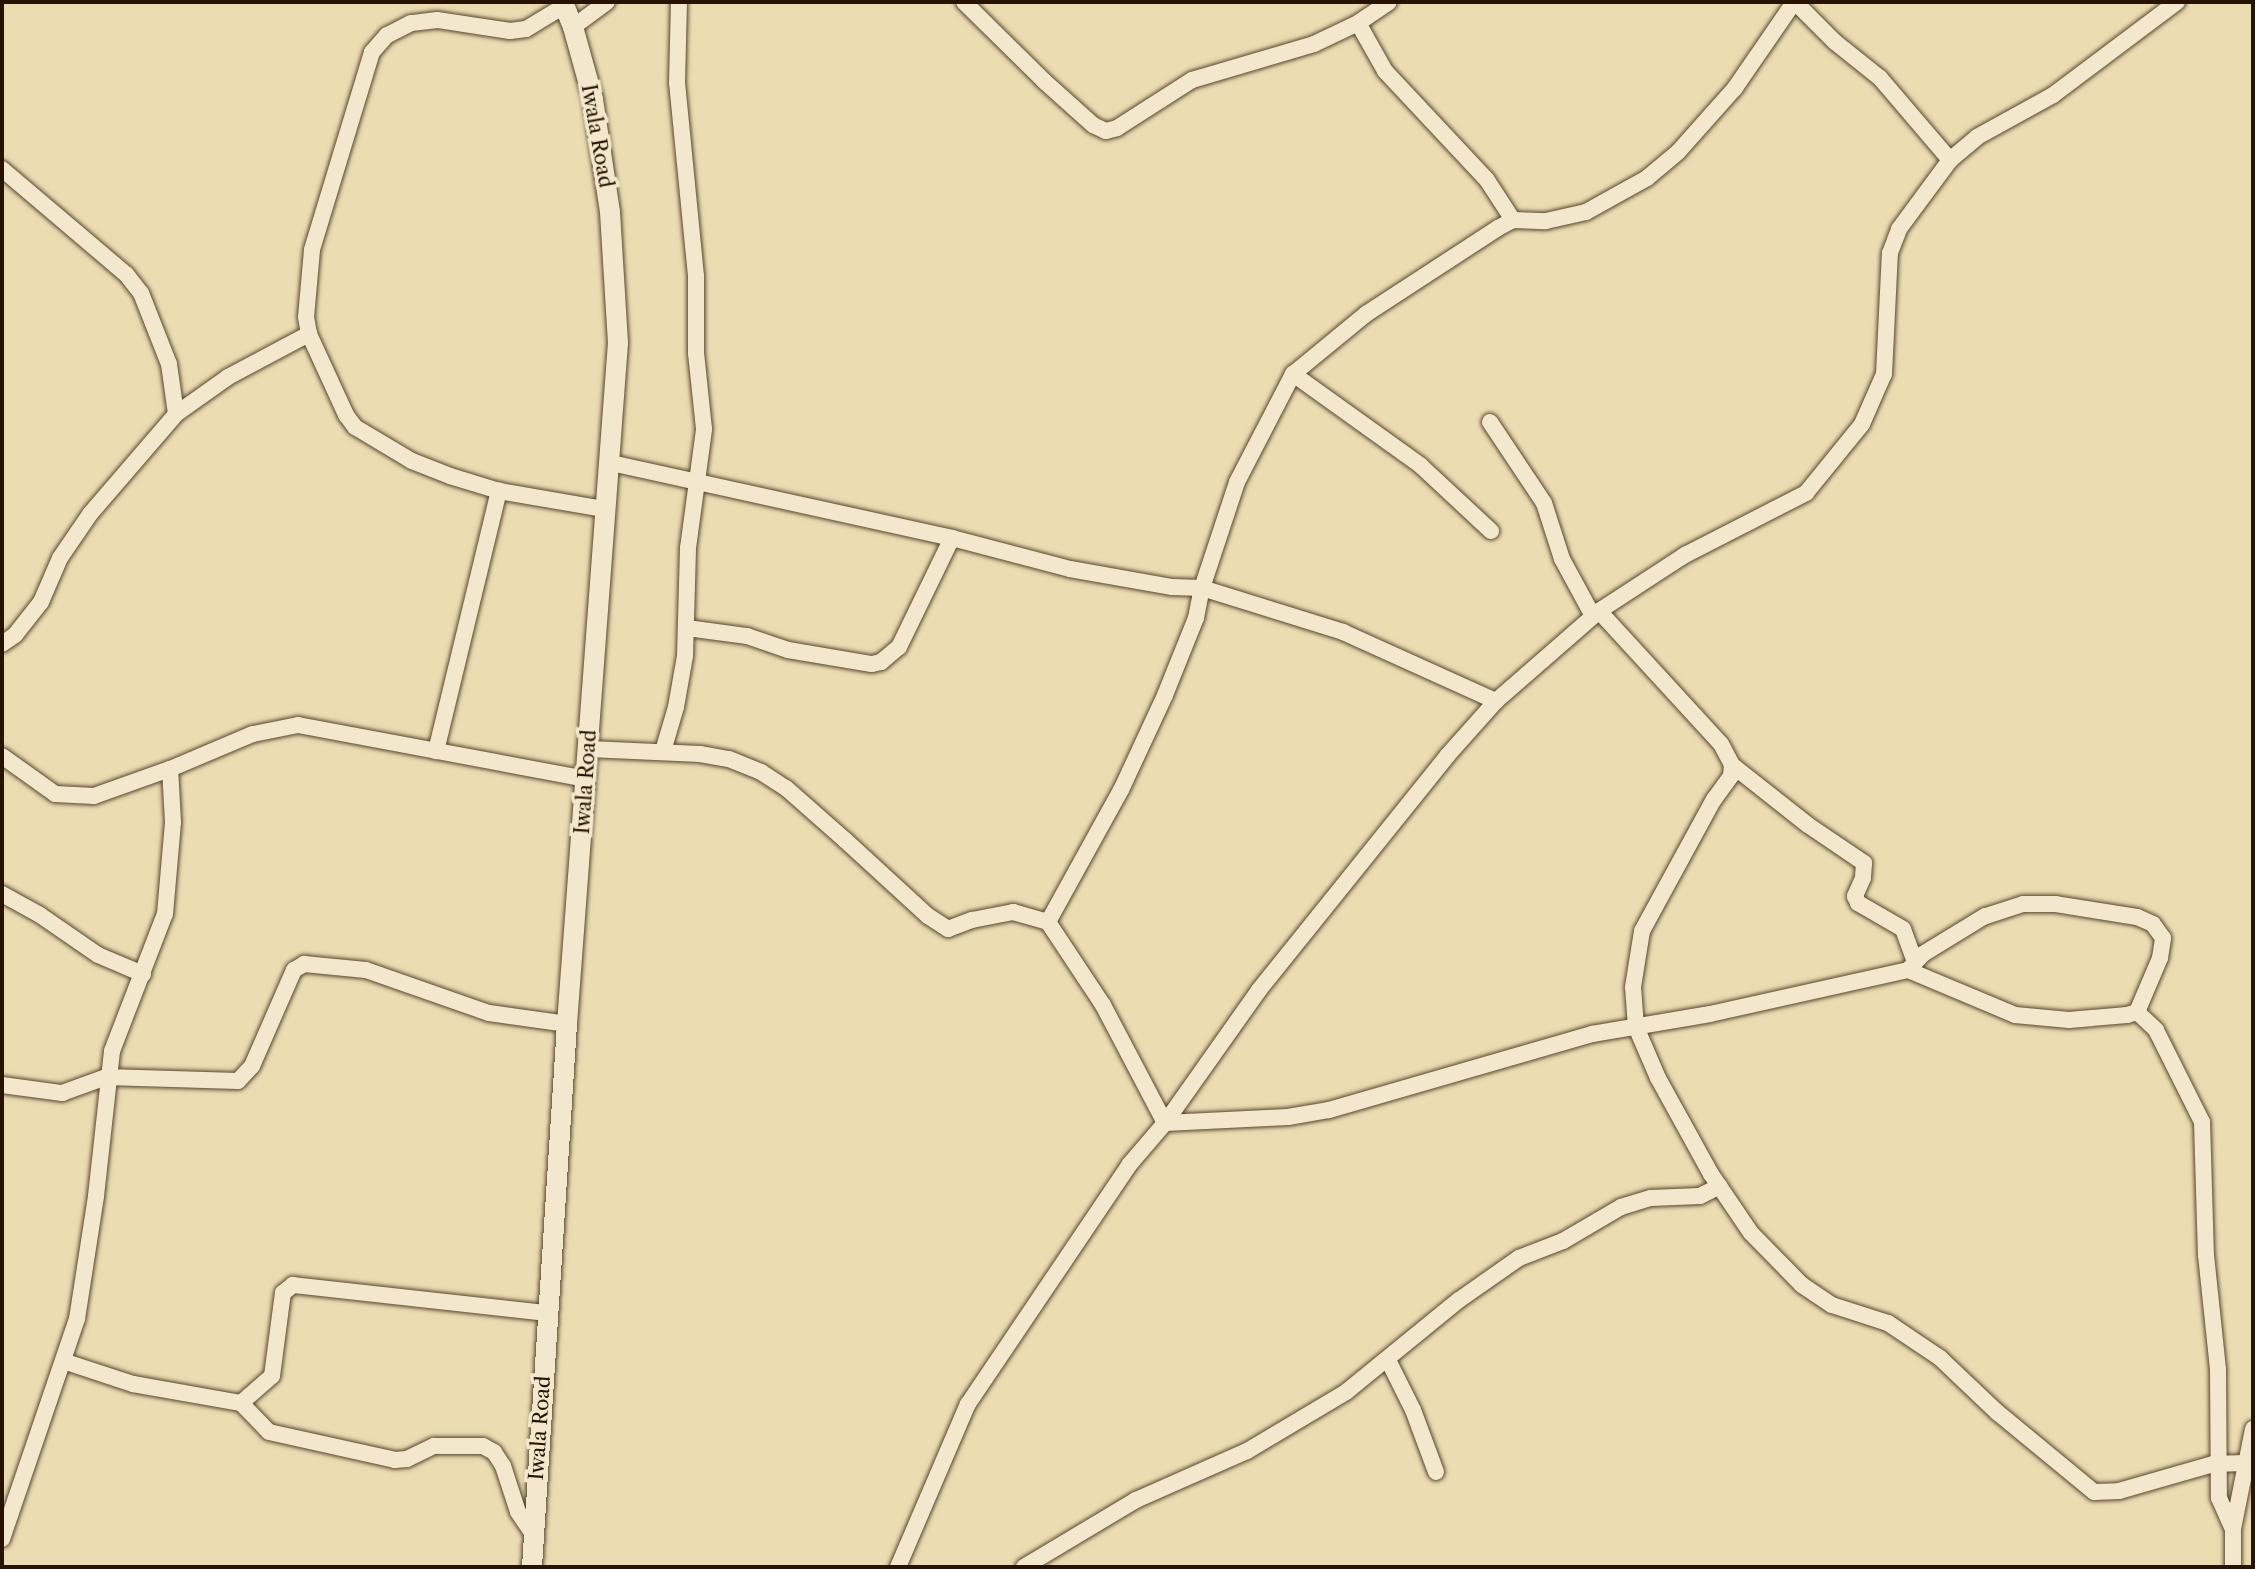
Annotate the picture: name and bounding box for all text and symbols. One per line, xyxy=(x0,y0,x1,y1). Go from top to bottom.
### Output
street label: Iwala Road xyxy=(576,82,618,190)
street label: Iwala Road xyxy=(570,729,602,835)
street label: Iwala Road xyxy=(524,1375,556,1481)

